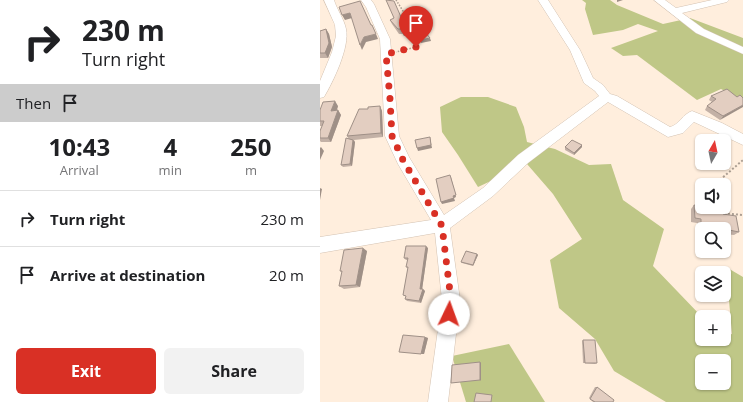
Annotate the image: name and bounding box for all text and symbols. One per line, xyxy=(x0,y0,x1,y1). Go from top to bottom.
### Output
pin xyxy=(399,6,433,47)
text: 230 m xyxy=(82,11,165,49)
icon: arrive xyxy=(405,12,427,34)
icon: right xyxy=(16,16,68,68)
text: Turn right xyxy=(82,47,165,71)
icon: arrive xyxy=(59,92,81,114)
text: Then xyxy=(16,93,51,113)
text: 10:43 xyxy=(48,130,110,163)
text: 4 xyxy=(163,130,177,163)
text: 250 xyxy=(230,130,272,163)
north arrow xyxy=(695,134,731,170)
map controls xyxy=(695,134,731,390)
text: Arrival xyxy=(60,161,99,179)
text: min xyxy=(159,161,182,179)
text: m xyxy=(245,161,257,179)
button: sound xyxy=(695,178,731,214)
icon: right xyxy=(16,208,38,230)
text: Turn right xyxy=(50,209,125,229)
text: 230 m xyxy=(260,209,304,229)
button: search xyxy=(695,222,731,258)
icon: arrive xyxy=(16,264,38,286)
text: Arrive at destination xyxy=(50,265,205,285)
text: 20 m xyxy=(269,265,304,285)
button: layers xyxy=(695,266,731,302)
position arrow xyxy=(428,293,470,335)
button: + xyxy=(695,310,731,346)
button: Exit xyxy=(16,348,156,394)
button: Share xyxy=(164,348,304,394)
button: − xyxy=(695,354,731,390)

